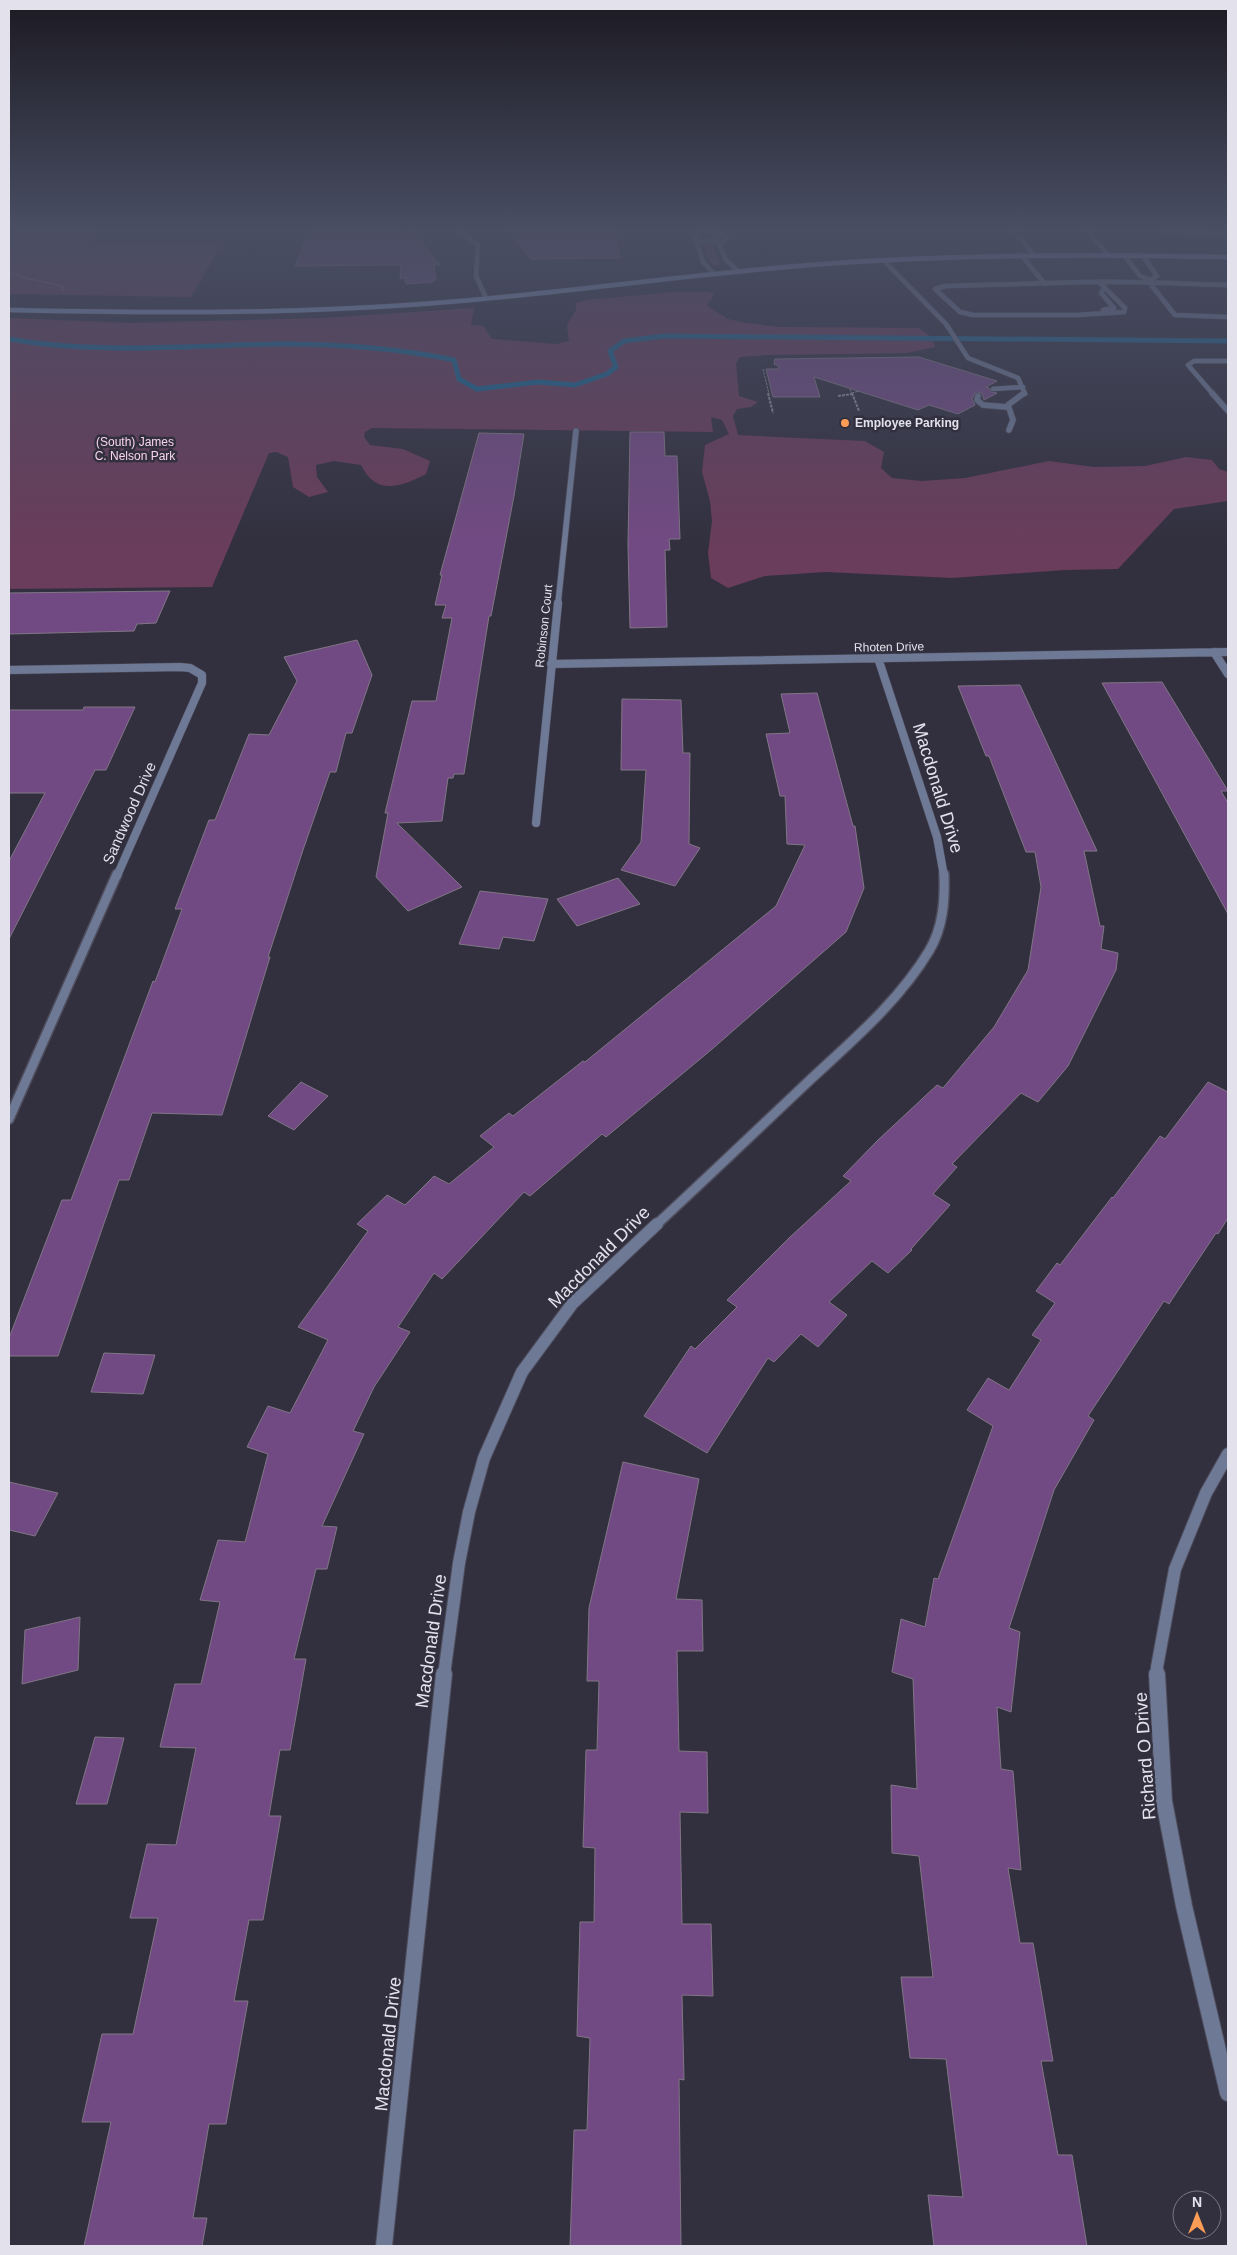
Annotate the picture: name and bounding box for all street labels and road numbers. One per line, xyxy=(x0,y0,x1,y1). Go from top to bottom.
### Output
street label: Robinson Court xyxy=(533,583,555,668)
street label: Rhoten Drive xyxy=(854,639,924,655)
street label: Macdonald Drive xyxy=(909,720,967,856)
street label: Sandwood Drive xyxy=(99,759,159,867)
street label: Macdonald Drive xyxy=(544,1202,654,1312)
street label: Macdonald Drive xyxy=(412,1573,450,1709)
street label: Richard O Drive xyxy=(1131,1691,1159,1821)
street label: Macdonald Drive xyxy=(371,1976,405,2112)

